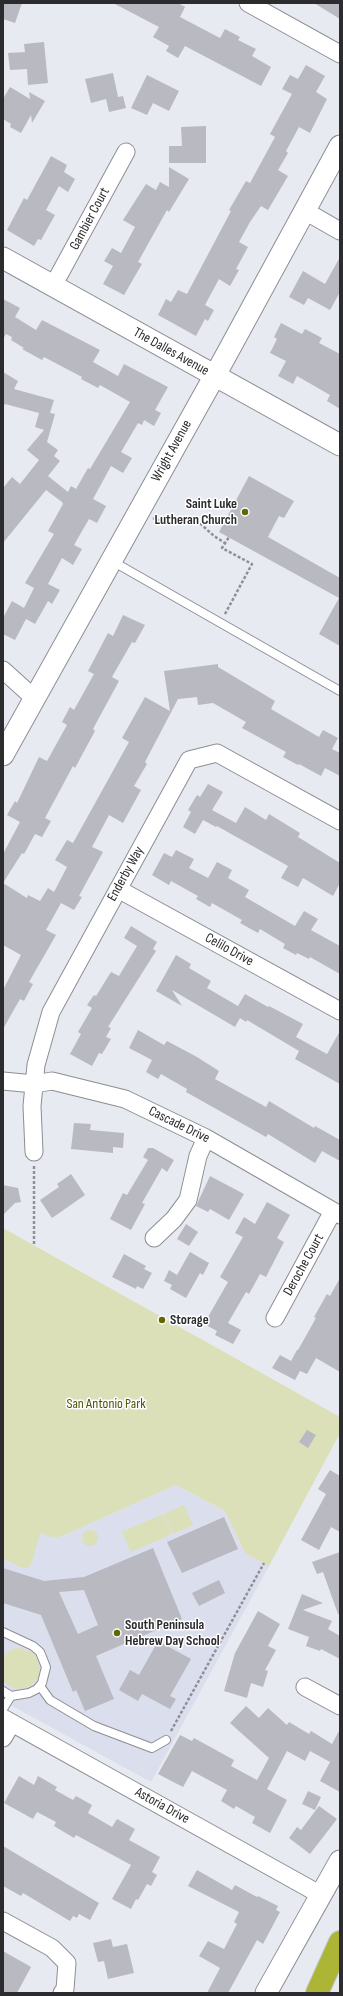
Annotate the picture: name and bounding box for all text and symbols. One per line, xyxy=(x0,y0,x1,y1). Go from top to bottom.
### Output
street label: Gambier Court xyxy=(67,185,113,253)
street label: The Dalles Avenue xyxy=(130,324,212,380)
street label: Wright Avenue xyxy=(148,417,196,485)
place label: Saint Luke Lutheran Church xyxy=(154,496,237,528)
marker: Saint Luke Lutheran Church xyxy=(240,507,250,517)
street label: Enderby Way xyxy=(104,844,148,904)
street label: Celilo Drive xyxy=(202,930,256,970)
street label: Cascade Drive xyxy=(146,1103,212,1147)
street label: Deroche Court xyxy=(280,1231,328,1299)
place label: Storage xyxy=(170,1312,209,1328)
marker: Storage xyxy=(157,1315,167,1325)
park label: San Antonio Park xyxy=(66,1396,146,1412)
place label: South Peninsula Hebrew Day School xyxy=(125,1617,220,1650)
marker: South Peninsula Hebrew Day School xyxy=(112,1628,122,1638)
street label: Astoria Drive xyxy=(132,1784,192,1828)

